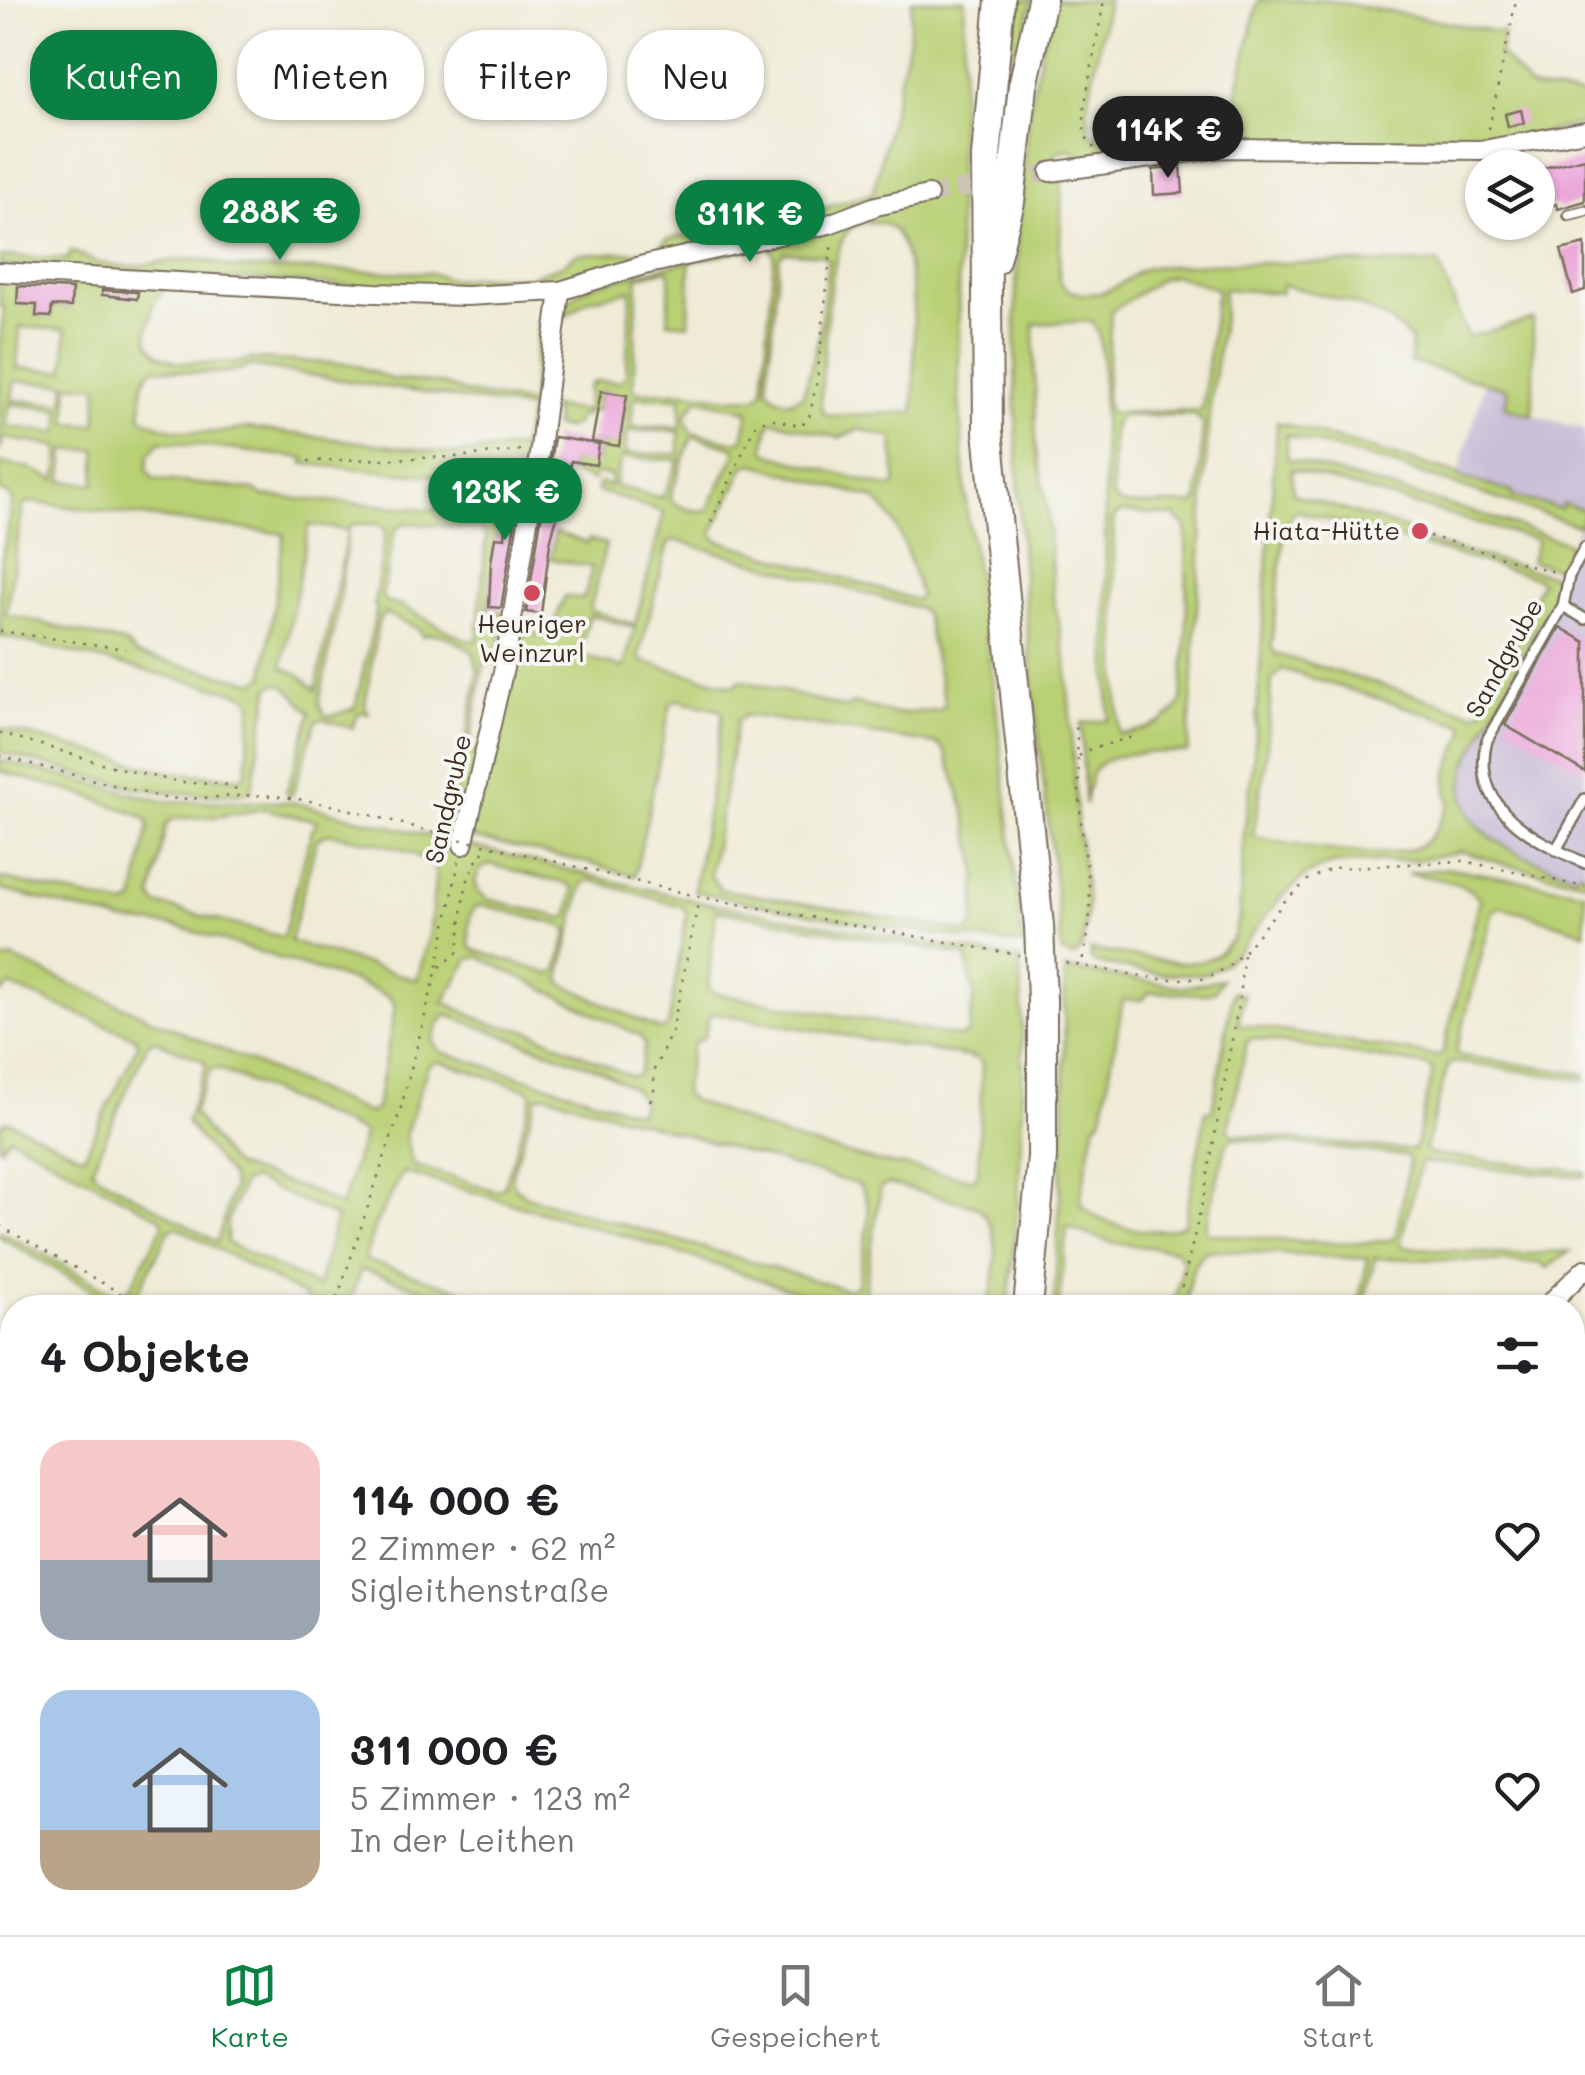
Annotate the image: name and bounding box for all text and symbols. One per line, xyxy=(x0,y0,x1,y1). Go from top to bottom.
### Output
chip: Kaufen xyxy=(30,30,217,120)
chip: Mieten xyxy=(237,30,424,120)
chip: Filter xyxy=(444,30,607,120)
chip: Neu xyxy=(627,30,764,120)
pin: 114K € xyxy=(1087,96,1249,181)
text: 114K € xyxy=(1114,107,1222,149)
map controls xyxy=(1465,150,1555,240)
button: layers xyxy=(1465,150,1555,240)
pin: 288K € xyxy=(199,178,361,263)
pin: 311K € xyxy=(669,180,831,265)
text: 288K € xyxy=(222,189,338,231)
text: 311K € xyxy=(697,191,803,233)
pin: 123K € xyxy=(424,458,586,543)
text: 123K € xyxy=(450,469,560,511)
place label: Hiata-Hütte xyxy=(1253,514,1400,546)
marker: Hiata-Hütte xyxy=(1409,520,1431,542)
marker: Heuriger Weinzurl xyxy=(521,582,543,604)
street label: Sandgrube xyxy=(1457,592,1549,723)
place label: Heuriger Weinzurl xyxy=(477,607,587,668)
street label: Sandgrube xyxy=(417,731,477,866)
text: 4 Objekte xyxy=(40,1328,250,1383)
icon: filters xyxy=(1490,1328,1545,1383)
text: 114 000 € xyxy=(350,1471,559,1526)
icon: home xyxy=(120,1480,240,1600)
icon: heart xyxy=(1490,1513,1545,1568)
text: 2 Zimmer · 62 m² xyxy=(350,1526,616,1568)
text: Sigleithenstraße xyxy=(350,1568,609,1610)
text: 311 000 € xyxy=(350,1721,558,1776)
icon: home xyxy=(120,1730,240,1850)
icon: heart xyxy=(1490,1763,1545,1818)
text: 5 Zimmer · 123 m² xyxy=(350,1776,630,1818)
text: In der Leithen xyxy=(350,1818,574,1860)
tab: Karte xyxy=(211,1958,289,2054)
tab: Gespeichert xyxy=(710,1958,881,2054)
tab: Start xyxy=(1302,1958,1374,2054)

